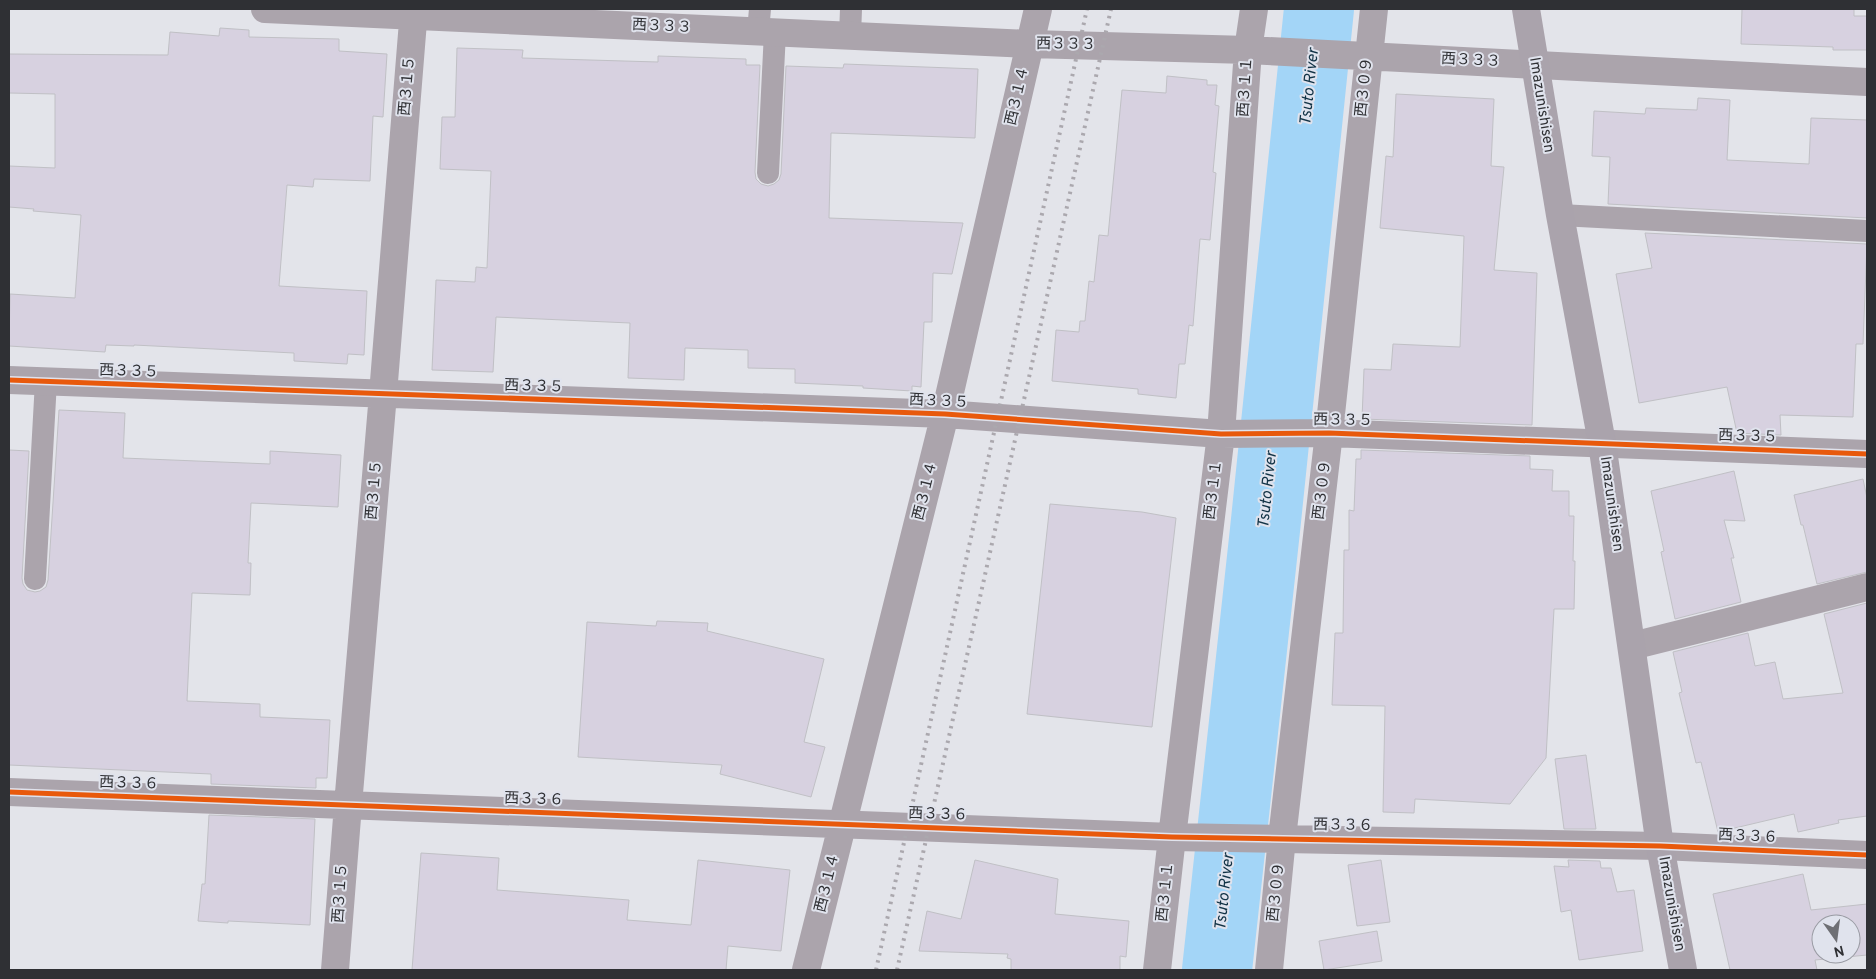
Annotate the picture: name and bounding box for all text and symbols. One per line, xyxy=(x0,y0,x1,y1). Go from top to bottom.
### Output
street label: 西３３３ xyxy=(632,16,692,38)
street label: 西３３３ xyxy=(1036,35,1096,55)
water label: Tsuto River xyxy=(1296,46,1324,127)
street label: 西３３３ xyxy=(1441,50,1501,72)
street label: 西３１５ xyxy=(396,55,420,117)
street label: 西３１１ xyxy=(1234,56,1258,118)
street label: 西３０９ xyxy=(1352,56,1378,118)
street label: Imazunishisen xyxy=(1524,56,1558,154)
street label: 西３１４ xyxy=(1002,65,1034,127)
street label: 西３３５ xyxy=(99,361,159,383)
street label: 西３３５ xyxy=(504,376,564,398)
street label: 西３３５ xyxy=(909,391,969,413)
street label: 西３３５ xyxy=(1313,411,1373,431)
street label: 西３３５ xyxy=(1718,426,1778,448)
water label: Tsuto River xyxy=(1254,449,1282,530)
street label: Imazunishisen xyxy=(1595,455,1627,553)
street label: 西３１５ xyxy=(363,459,387,521)
street label: 西３１１ xyxy=(1201,459,1227,521)
street label: 西３０９ xyxy=(1310,459,1336,521)
street label: 西３１４ xyxy=(910,460,942,522)
street label: 西３３６ xyxy=(99,773,159,795)
street label: 西３３６ xyxy=(504,789,564,811)
street label: 西３３６ xyxy=(908,804,968,826)
street label: 西３３６ xyxy=(1313,816,1373,836)
street label: 西３３６ xyxy=(1718,826,1778,848)
water label: Tsuto River xyxy=(1211,851,1239,932)
street label: 西３１４ xyxy=(812,852,844,914)
street label: Imazunishisen xyxy=(1653,855,1689,953)
street label: 西３１１ xyxy=(1153,861,1179,923)
street label: 西３０９ xyxy=(1264,861,1290,923)
street label: 西３１５ xyxy=(329,862,353,924)
north arrow xyxy=(1811,914,1861,964)
text: N xyxy=(1832,941,1846,960)

